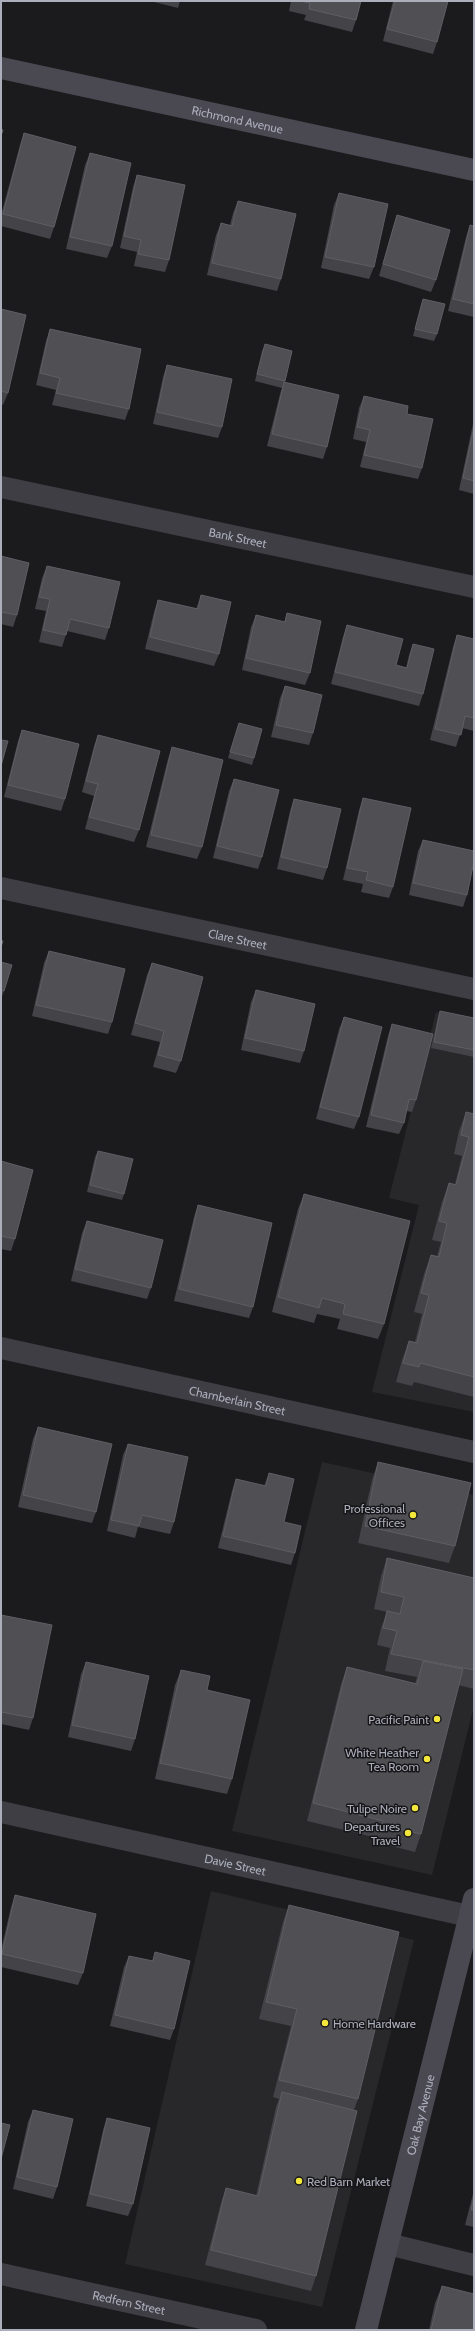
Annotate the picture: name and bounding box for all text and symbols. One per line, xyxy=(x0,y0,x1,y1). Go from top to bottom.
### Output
street label: Richmond Avenue xyxy=(191,102,285,136)
street label: Bank Street xyxy=(208,524,268,550)
street label: Clare Street xyxy=(207,925,268,952)
street label: Chamberlain Street xyxy=(188,1382,287,1418)
place label: Professional Offices xyxy=(344,1501,405,1530)
marker: Professional Offices xyxy=(408,1510,418,1520)
place label: Pacific Paint xyxy=(368,1712,429,1727)
marker: Pacific Paint xyxy=(432,1714,442,1724)
place label: White Heather Tea Room xyxy=(345,1745,419,1774)
marker: White Heather Tea Room xyxy=(422,1754,432,1764)
place label: Tulipe Noire xyxy=(347,1801,407,1816)
marker: Tulipe Noire xyxy=(410,1803,420,1813)
place label: Departures Travel xyxy=(344,1819,400,1848)
marker: Departures Travel xyxy=(403,1828,413,1838)
street label: Davie Street xyxy=(203,1850,267,1878)
place label: Home Hardware xyxy=(333,2016,416,2031)
marker: Home Hardware xyxy=(320,2018,330,2028)
street label: Oak Bay Avenue xyxy=(403,2073,437,2157)
place label: Red Barn Market xyxy=(307,2174,390,2189)
marker: Red Barn Market xyxy=(294,2176,304,2186)
street label: Redfern Street xyxy=(91,2287,167,2317)

